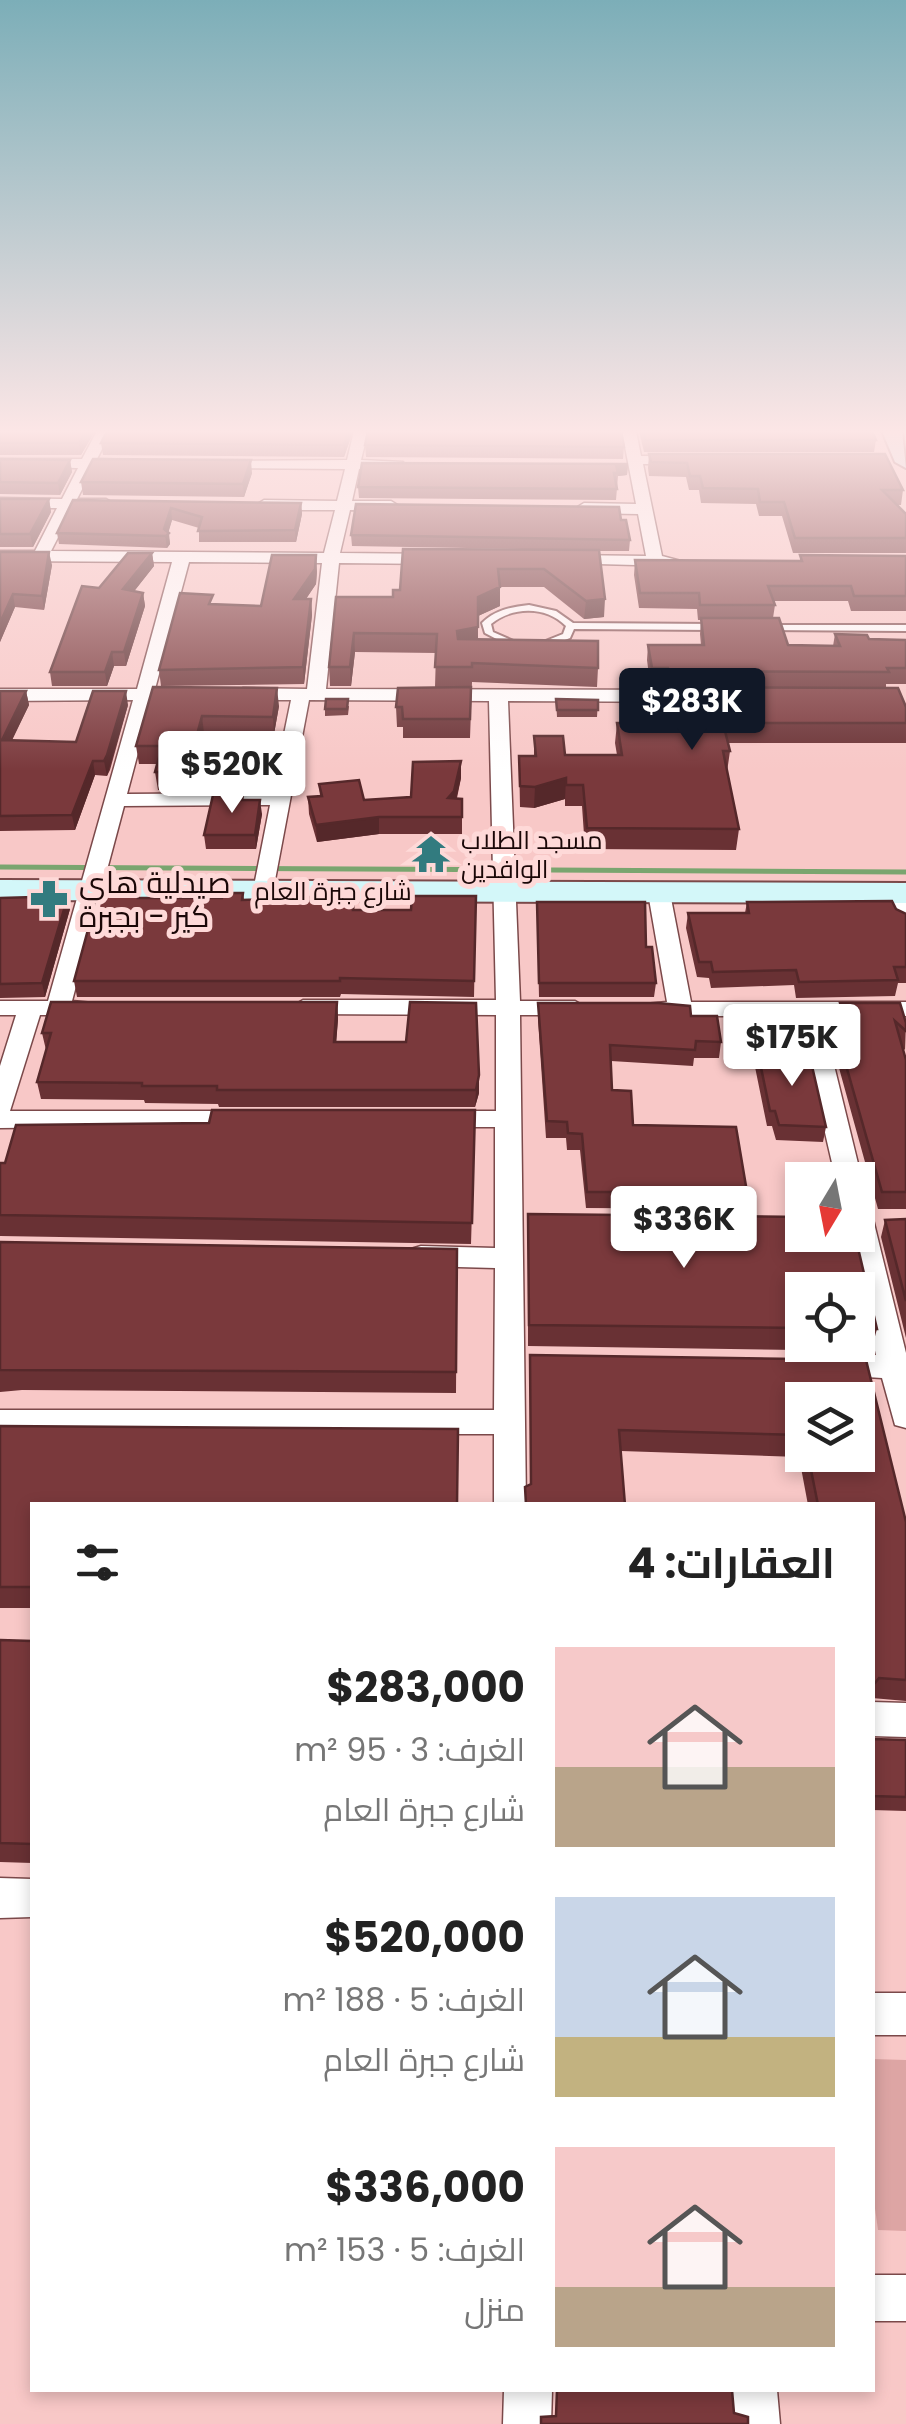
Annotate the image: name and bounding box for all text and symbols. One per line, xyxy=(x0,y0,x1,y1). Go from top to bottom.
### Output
pin: $283K xyxy=(622,668,762,753)
text: $283K xyxy=(641,678,743,723)
pin: $520K xyxy=(162,731,302,816)
text: $520K xyxy=(180,741,284,786)
place label: مسجد الطلاب الوافدين xyxy=(461,823,603,887)
temple icon: مسجد الطلاب الوافدين xyxy=(410,833,452,875)
place label: صيدلية هاي كير - بجبرة xyxy=(79,861,231,938)
street label: شارع جبرة العام xyxy=(254,874,412,909)
pharmacy icon: صيدلية هاي كير - بجبرة xyxy=(28,878,70,920)
pin: $175K xyxy=(722,1004,862,1089)
text: $175K xyxy=(745,1014,839,1059)
north arrow xyxy=(785,1162,875,1252)
map controls xyxy=(785,1162,875,1472)
pin: $336K xyxy=(614,1186,754,1271)
text: $336K xyxy=(633,1196,735,1241)
button: locate xyxy=(785,1272,875,1362)
button: layers xyxy=(785,1382,875,1472)
text: العقارات: 4 xyxy=(627,1534,835,1593)
icon: filters xyxy=(70,1535,125,1590)
text: $283,000 xyxy=(327,1658,525,1717)
icon: home xyxy=(635,1687,755,1807)
text: الغرف: 3 · 95 m² xyxy=(294,1727,525,1772)
text: شارع جبرة العام xyxy=(323,1787,525,1832)
text: $520,000 xyxy=(324,1908,525,1967)
icon: home xyxy=(635,1937,755,2057)
text: الغرف: 5 · 188 m² xyxy=(283,1977,525,2022)
text: شارع جبرة العام xyxy=(323,2037,525,2082)
text: $336,000 xyxy=(326,2158,525,2217)
icon: home xyxy=(635,2187,755,2307)
text: الغرف: 5 · 153 m² xyxy=(284,2227,525,2272)
text: منزل xyxy=(464,2287,525,2332)

